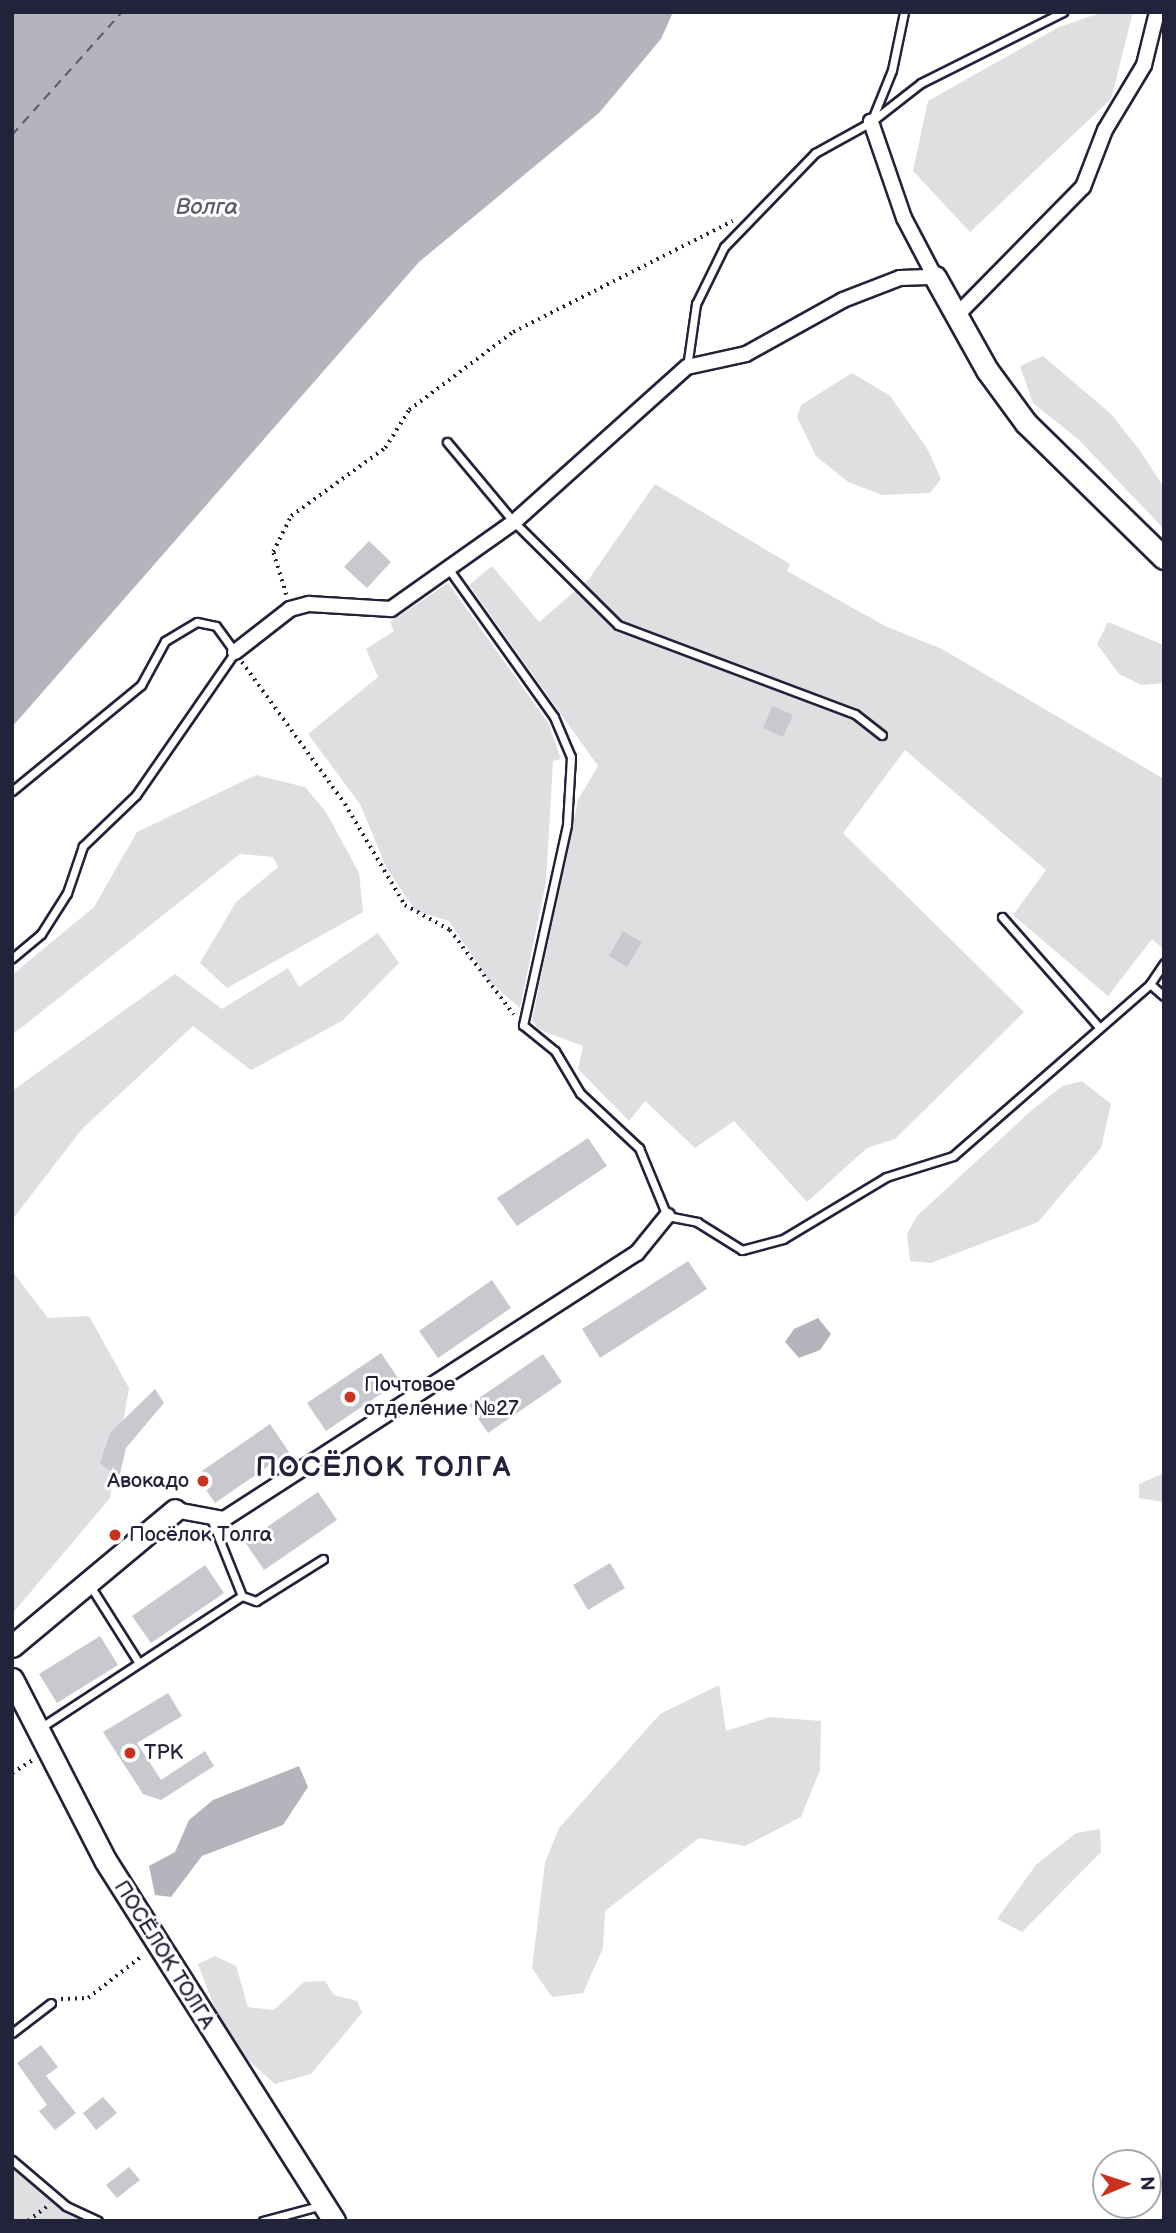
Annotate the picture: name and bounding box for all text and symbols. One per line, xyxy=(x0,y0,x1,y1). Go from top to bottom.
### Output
water label: Волга xyxy=(176,193,238,221)
place label: Почтовое отделение №27 xyxy=(364,1372,519,1422)
marker: Почтовое отделение №27 xyxy=(342,1389,358,1405)
district label: ПОСЁЛОК ТОЛГА xyxy=(257,1451,511,1485)
place label: Авокадо xyxy=(107,1468,189,1494)
marker: Авокадо xyxy=(195,1473,211,1489)
place label: Посёлок Толга xyxy=(129,1522,272,1548)
marker: Посёлок Толга xyxy=(107,1527,123,1543)
place label: ТРК xyxy=(144,1740,183,1766)
marker: ТРК xyxy=(122,1745,138,1761)
street label: ПОСЁЛОК ТОЛГА xyxy=(108,1876,220,2034)
north arrow xyxy=(1092,2149,1162,2219)
text: N xyxy=(1135,2176,1158,2191)

